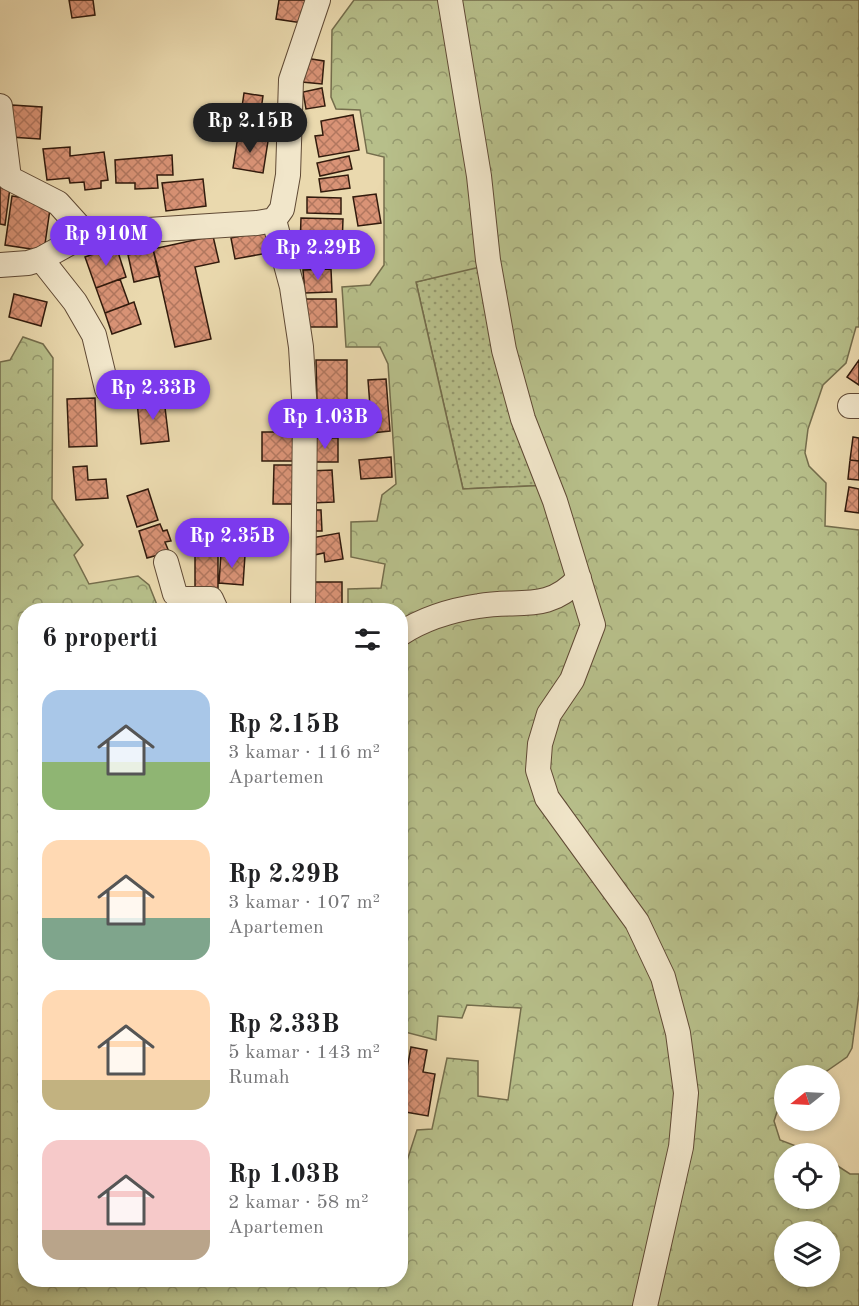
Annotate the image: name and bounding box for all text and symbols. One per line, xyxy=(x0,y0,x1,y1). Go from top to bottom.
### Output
pin: Rp 2.15B xyxy=(188,103,312,154)
text: Rp 2.15B xyxy=(207,112,293,132)
pin: Rp 910M xyxy=(51,216,161,267)
text: Rp 910M xyxy=(64,225,148,245)
pin: Rp 2.29B xyxy=(256,230,380,281)
text: Rp 2.29B xyxy=(275,239,361,259)
pin: Rp 2.33B xyxy=(91,370,215,421)
text: Rp 2.33B xyxy=(110,379,196,399)
pin: Rp 1.03B xyxy=(263,399,387,450)
text: Rp 1.03B xyxy=(282,408,368,428)
pin: Rp 2.35B xyxy=(170,518,294,569)
text: Rp 2.35B xyxy=(189,527,275,547)
icon: filters xyxy=(351,623,384,656)
text: 6 properti xyxy=(42,626,158,652)
text: Rp 2.15B xyxy=(228,712,339,738)
icon: home xyxy=(90,714,162,786)
text: 3 kamar · 116 m² xyxy=(228,743,380,763)
text: Apartemen xyxy=(228,768,324,788)
text: Rp 2.29B xyxy=(228,862,339,888)
icon: home xyxy=(90,864,162,936)
text: 3 kamar · 107 m² xyxy=(228,893,380,913)
text: Apartemen xyxy=(228,918,324,938)
text: Rp 2.33B xyxy=(228,1012,339,1038)
icon: home xyxy=(90,1014,162,1086)
text: 5 kamar · 143 m² xyxy=(228,1043,380,1063)
north arrow xyxy=(774,1065,840,1131)
map controls xyxy=(774,1065,840,1287)
text: Rumah xyxy=(228,1068,290,1088)
button: locate xyxy=(774,1143,840,1209)
text: Rp 1.03B xyxy=(228,1162,339,1188)
icon: home xyxy=(90,1164,162,1236)
text: 2 kamar · 58 m² xyxy=(228,1193,369,1213)
text: Apartemen xyxy=(228,1218,324,1238)
button: layers xyxy=(774,1221,840,1287)

